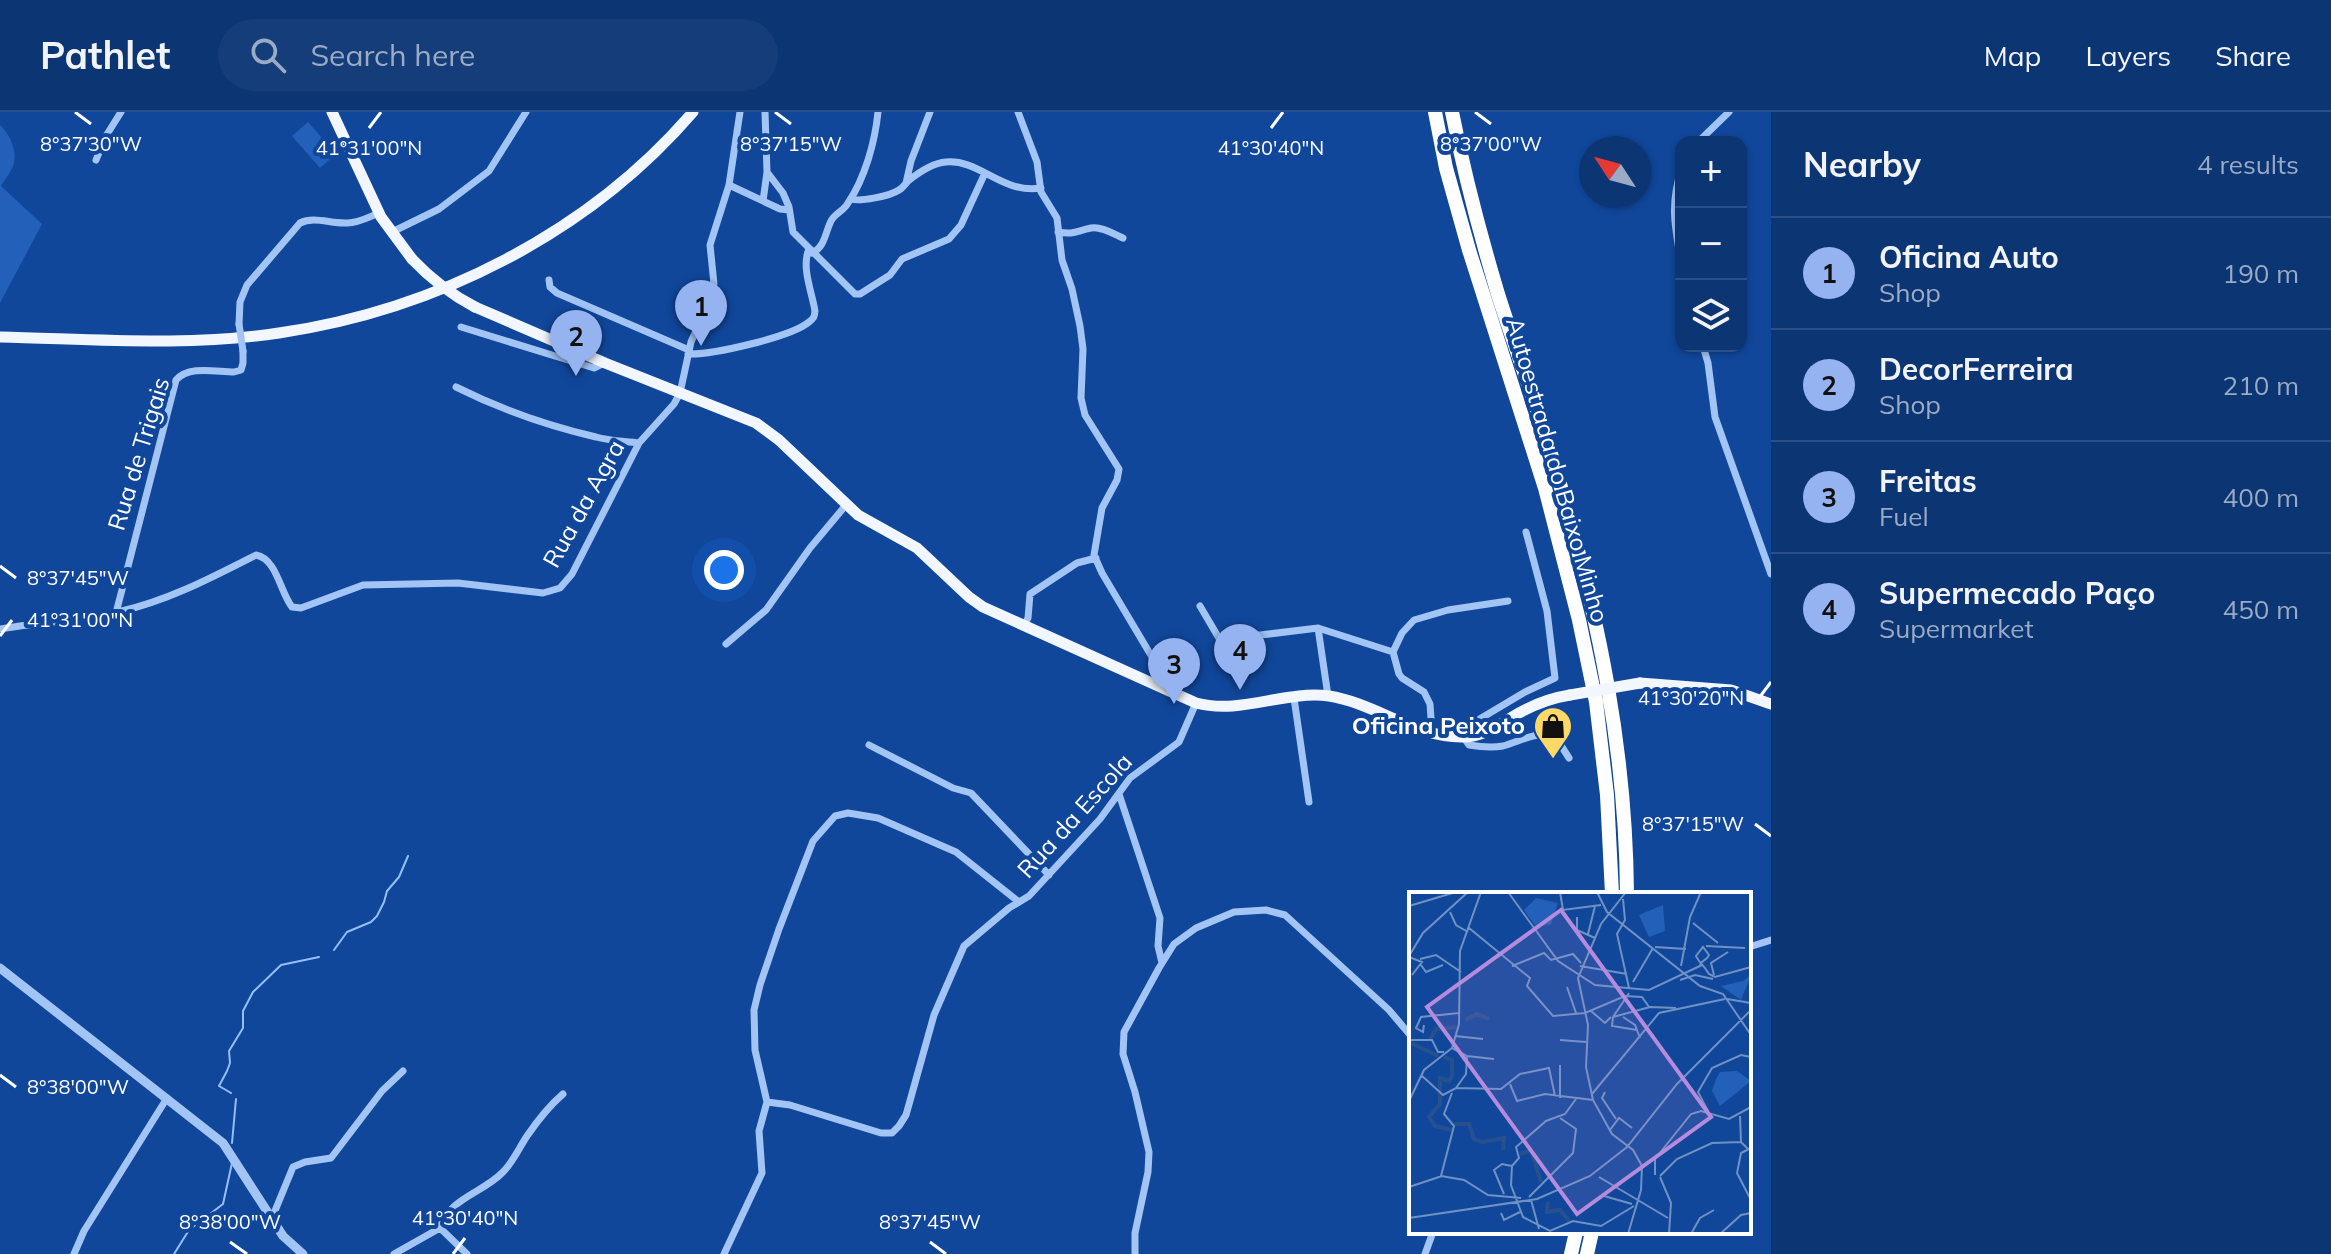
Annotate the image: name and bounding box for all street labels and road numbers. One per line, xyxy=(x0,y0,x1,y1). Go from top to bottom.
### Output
street label: Autoestrada do Baixo Minho xyxy=(1500,314,1616,626)
street label: Rua de Trigais xyxy=(101,374,176,534)
street label: Rua da Agra xyxy=(536,435,630,573)
street label: Rua da Escola xyxy=(1010,747,1138,884)

